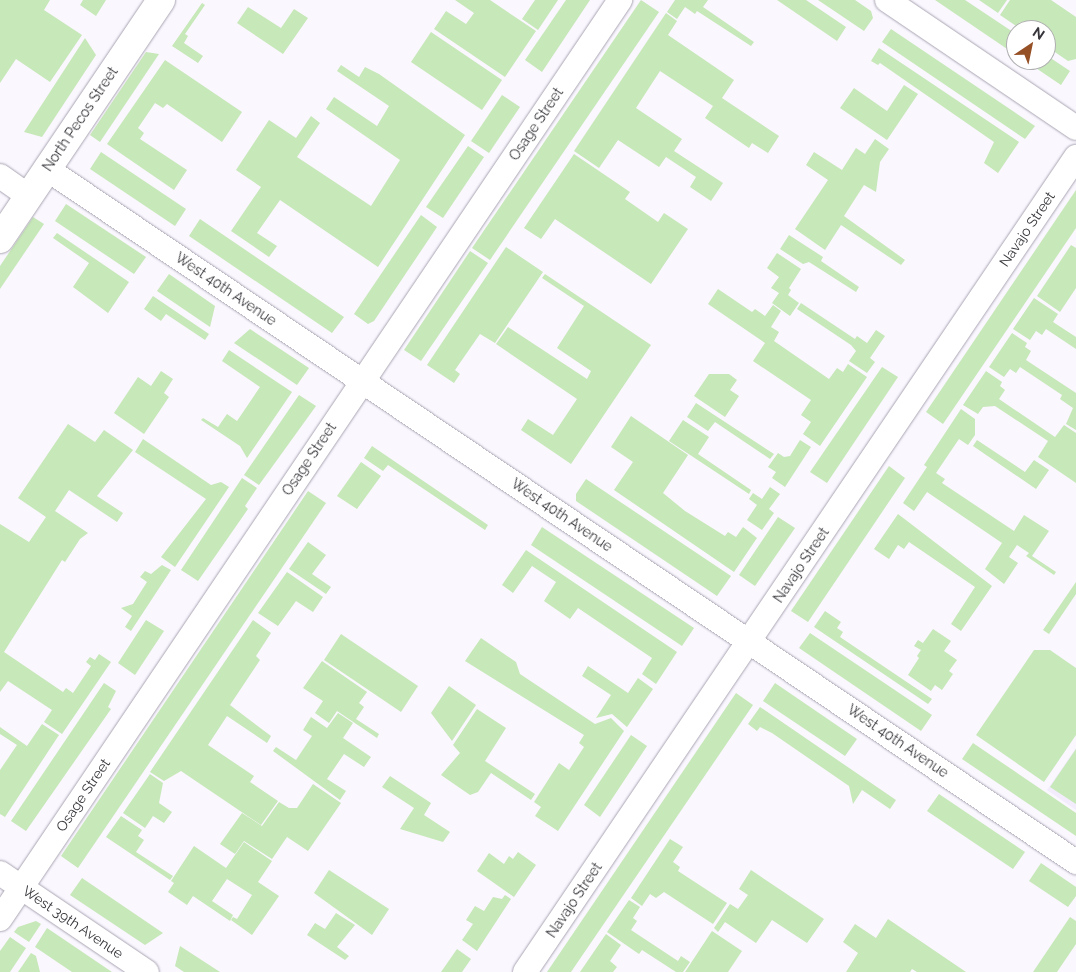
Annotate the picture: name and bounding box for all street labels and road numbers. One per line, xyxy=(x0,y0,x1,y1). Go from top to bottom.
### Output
street label: North Pecos Street xyxy=(39,64,121,174)
street label: Osage Street xyxy=(506,84,566,164)
street label: Navajo Street xyxy=(996,188,1058,270)
street label: West 40th Avenue xyxy=(172,249,280,329)
street label: Osage Street xyxy=(279,419,339,499)
street label: West 40th Avenue xyxy=(508,475,616,555)
street label: Navajo Street xyxy=(770,524,832,606)
street label: West 40th Avenue xyxy=(844,701,952,781)
street label: Osage Street xyxy=(53,755,113,835)
street label: Navajo Street xyxy=(543,859,605,941)
street label: West 39th Avenue xyxy=(19,882,127,962)

